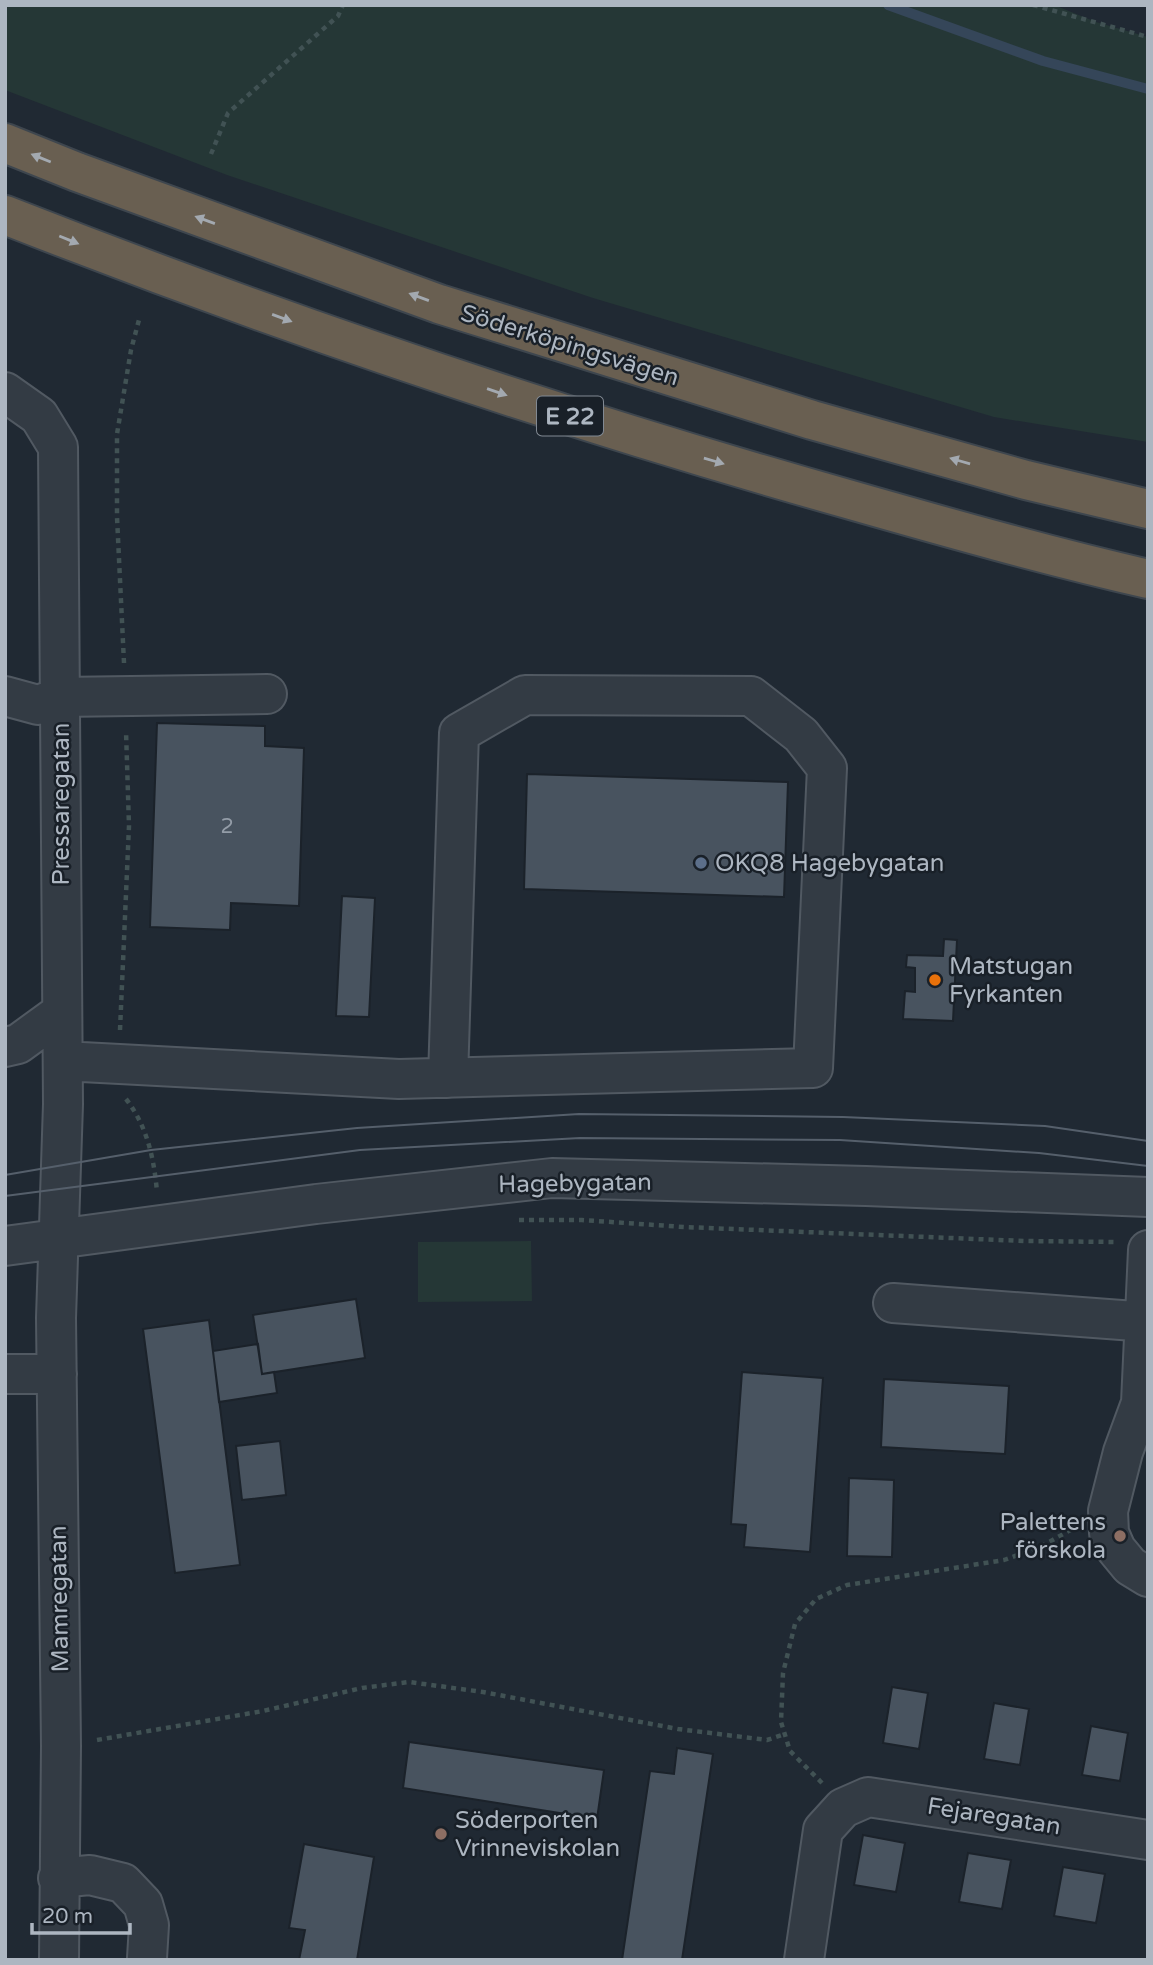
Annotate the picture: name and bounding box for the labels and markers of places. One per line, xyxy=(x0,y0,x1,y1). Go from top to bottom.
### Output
place label: OKQ8 Hagebygatan xyxy=(715,849,944,878)
marker: OKQ8 Hagebygatan xyxy=(693,855,709,871)
place label: Matstugan Fyrkanten xyxy=(949,952,1073,1009)
marker: Matstugan Fyrkanten xyxy=(927,972,943,988)
place label: Palettens förskola xyxy=(1000,1508,1106,1565)
marker: Palettens förskola xyxy=(1112,1528,1128,1544)
place label: Söderporten Vrinneviskolan xyxy=(455,1806,620,1863)
marker: Söderporten Vrinneviskolan xyxy=(433,1826,449,1842)

